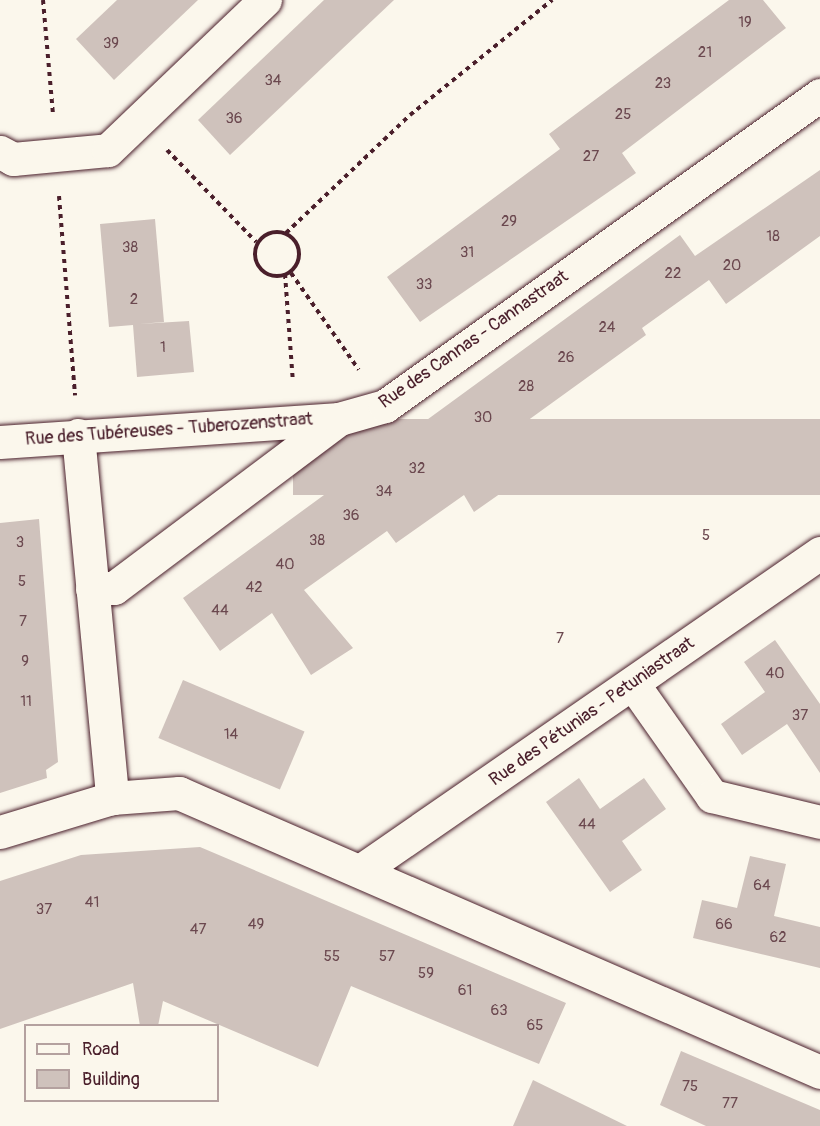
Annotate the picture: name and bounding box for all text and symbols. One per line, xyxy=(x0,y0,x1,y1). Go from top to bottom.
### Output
house number: 19 xyxy=(738,14,752,32)
house number: 39 xyxy=(103,35,119,53)
house number: 21 xyxy=(698,44,712,62)
house number: 34 xyxy=(264,72,282,90)
house number: 23 xyxy=(655,75,671,93)
house number: 25 xyxy=(615,106,631,124)
house number: 36 xyxy=(225,110,243,128)
house number: 27 xyxy=(583,148,599,166)
house number: 29 xyxy=(501,213,517,231)
house number: 18 xyxy=(766,228,780,246)
house number: 38 xyxy=(122,239,138,257)
house number: 31 xyxy=(460,244,474,262)
house number: 20 xyxy=(723,257,741,275)
house number: 22 xyxy=(665,265,681,283)
street label: Rue des Cannas - Cannastraat xyxy=(375,266,573,414)
house number: 33 xyxy=(416,276,432,294)
house number: 2 xyxy=(130,291,138,309)
house number: 24 xyxy=(598,319,616,337)
house number: 1 xyxy=(160,339,166,357)
house number: 26 xyxy=(557,349,575,367)
house number: 28 xyxy=(518,378,534,396)
street label: Rue des Tubéreuses - Tuberozenstraat xyxy=(24,409,314,451)
house number: 30 xyxy=(474,409,492,427)
house number: 32 xyxy=(409,460,425,478)
house number: 34 xyxy=(375,483,393,501)
house number: 36 xyxy=(342,507,360,525)
house number: 5 xyxy=(702,527,710,545)
house number: 38 xyxy=(309,532,325,550)
house number: 3 xyxy=(16,534,24,552)
house number: 40 xyxy=(276,556,294,574)
house number: 5 xyxy=(18,573,26,591)
house number: 42 xyxy=(245,579,263,597)
house number: 44 xyxy=(211,602,229,620)
house number: 7 xyxy=(19,613,27,631)
house number: 7 xyxy=(556,630,564,648)
street label: Rue des Pétunias - Petuniastraat xyxy=(485,633,699,791)
house number: 9 xyxy=(21,653,29,671)
house number: 40 xyxy=(766,665,784,683)
house number: 11 xyxy=(20,693,32,711)
house number: 37 xyxy=(792,707,808,725)
house number: 14 xyxy=(224,726,238,744)
house number: 44 xyxy=(578,816,596,834)
house number: 64 xyxy=(753,877,771,895)
house number: 41 xyxy=(85,894,99,912)
house number: 37 xyxy=(36,901,52,919)
house number: 49 xyxy=(248,916,264,934)
house number: 66 xyxy=(715,916,733,934)
house number: 47 xyxy=(190,921,206,939)
house number: 62 xyxy=(769,929,787,947)
house number: 55 xyxy=(324,948,340,966)
house number: 57 xyxy=(379,948,395,966)
house number: 59 xyxy=(418,965,434,983)
house number: 61 xyxy=(458,982,472,1000)
house number: 63 xyxy=(490,1002,508,1020)
house number: 65 xyxy=(527,1017,543,1035)
legend xyxy=(24,1024,219,1102)
text: Road xyxy=(82,1038,119,1061)
text: Building xyxy=(82,1068,140,1091)
house number: 75 xyxy=(682,1078,698,1096)
house number: 77 xyxy=(722,1095,738,1113)

